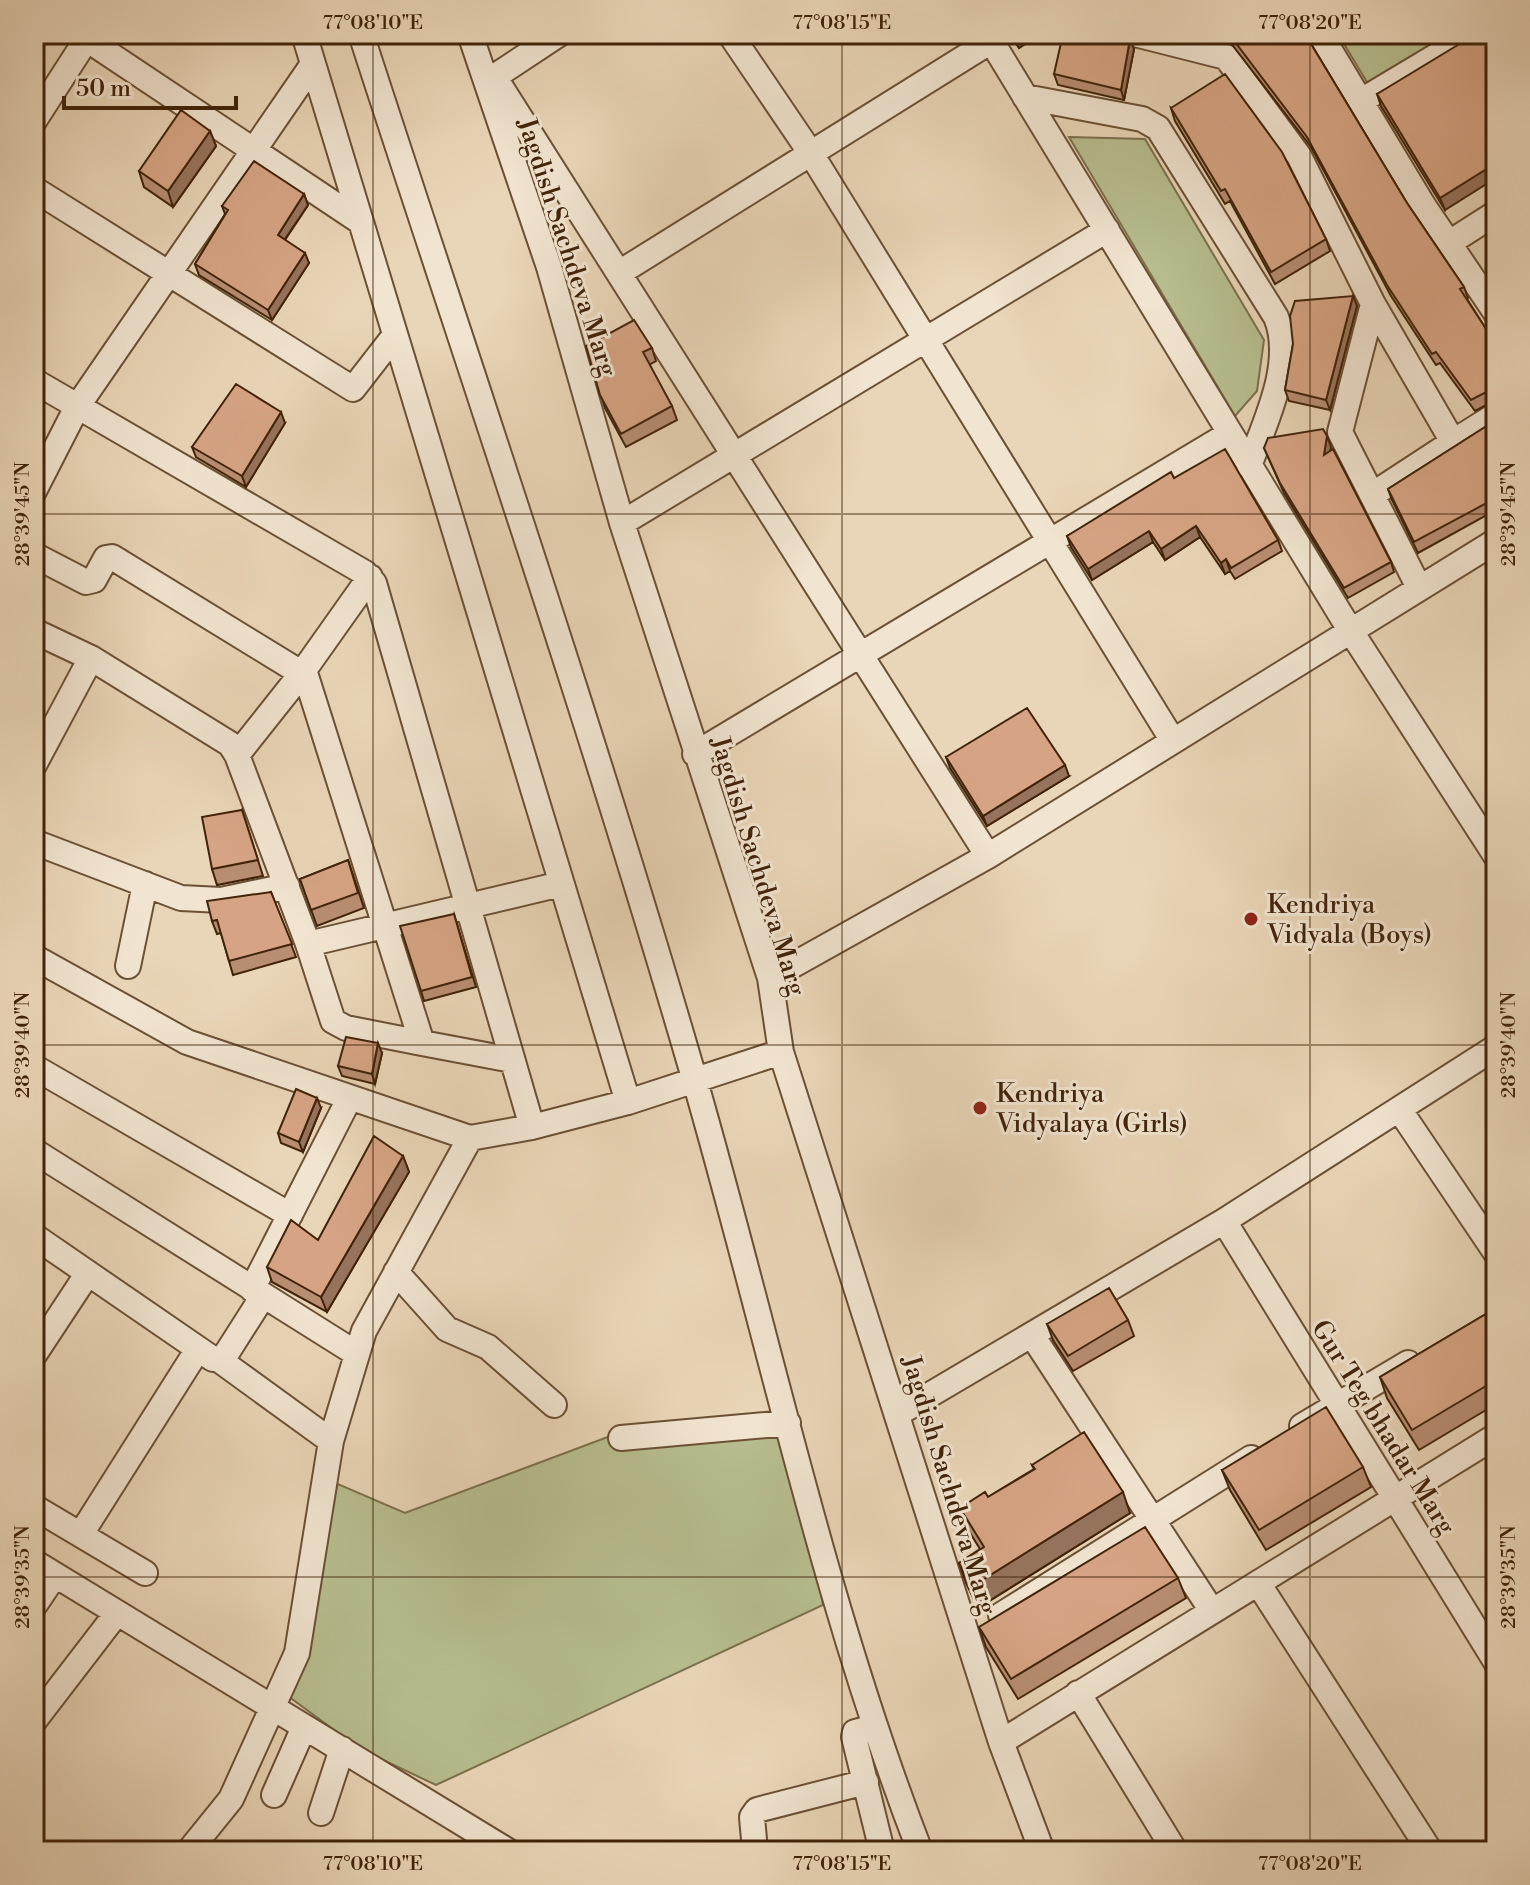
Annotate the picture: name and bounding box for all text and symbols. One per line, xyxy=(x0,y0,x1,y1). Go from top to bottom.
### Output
text: 77°08'10"E xyxy=(323,11,423,36)
text: 77°08'15"E xyxy=(793,11,891,36)
text: 77°08'20"E xyxy=(1258,11,1362,36)
scale bar xyxy=(64,60,236,110)
text: 50 m xyxy=(76,74,131,104)
street label: Jagdish Sachdeva Marg xyxy=(510,113,624,381)
text: 28°39'45"N xyxy=(11,462,36,566)
text: 28°39'45"N xyxy=(1497,462,1522,566)
street label: Jagdish Sachdeva Marg xyxy=(703,732,813,1000)
place label: Kendriya Vidyala (Boys) xyxy=(1266,889,1432,951)
marker: Kendriya Vidyala (Boys) xyxy=(1242,910,1260,928)
text: 28°39'40"N xyxy=(11,992,36,1098)
text: 28°39'40"N xyxy=(1497,992,1522,1098)
place label: Kendriya Vidyalaya (Girls) xyxy=(995,1078,1188,1140)
marker: Kendriya Vidyalaya (Girls) xyxy=(971,1099,989,1117)
street label: Gur Teg bhadar Marg xyxy=(1304,1314,1462,1541)
street label: Jagdish Sachdeva Marg xyxy=(894,1351,1004,1619)
text: 28°39'35"N xyxy=(11,1525,36,1629)
text: 28°39'35"N xyxy=(1497,1525,1522,1629)
text: 77°08'10"E xyxy=(323,1852,423,1877)
text: 77°08'15"E xyxy=(793,1852,891,1877)
text: 77°08'20"E xyxy=(1258,1852,1362,1877)

